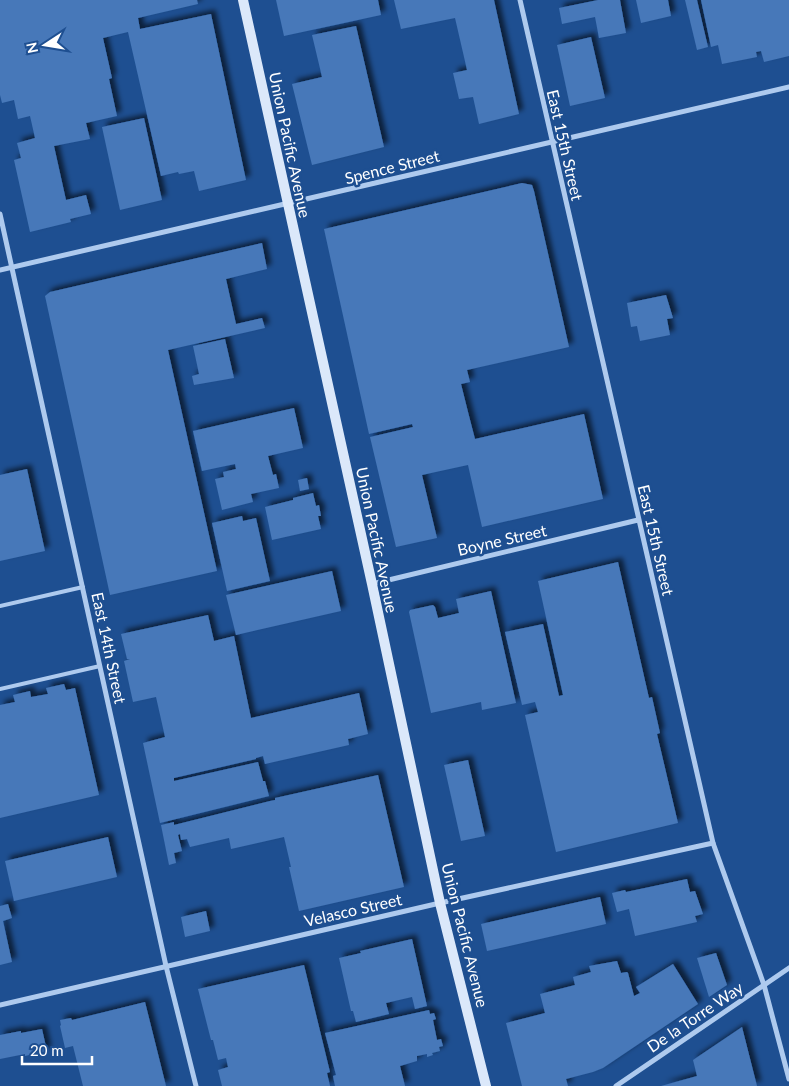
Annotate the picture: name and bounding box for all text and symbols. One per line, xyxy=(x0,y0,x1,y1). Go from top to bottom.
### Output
north arrow xyxy=(20,20,70,70)
text: N xyxy=(22,41,41,55)
street label: Union Pacific Avenue xyxy=(266,70,315,220)
street label: East 15th Street xyxy=(543,88,588,202)
street label: Spence Street xyxy=(343,145,441,187)
street label: Union Pacific Avenue xyxy=(353,465,402,615)
street label: East 15th Street xyxy=(634,483,679,597)
street label: Boyne Street xyxy=(455,520,549,559)
street label: East 14th Street xyxy=(88,591,131,706)
street label: Union Pacific Avenue xyxy=(438,861,493,1009)
street label: Velasco Street xyxy=(302,889,404,930)
street label: De la Torre Way xyxy=(643,977,747,1056)
scale bar xyxy=(22,1034,92,1066)
text: 20 m xyxy=(30,1041,64,1059)

